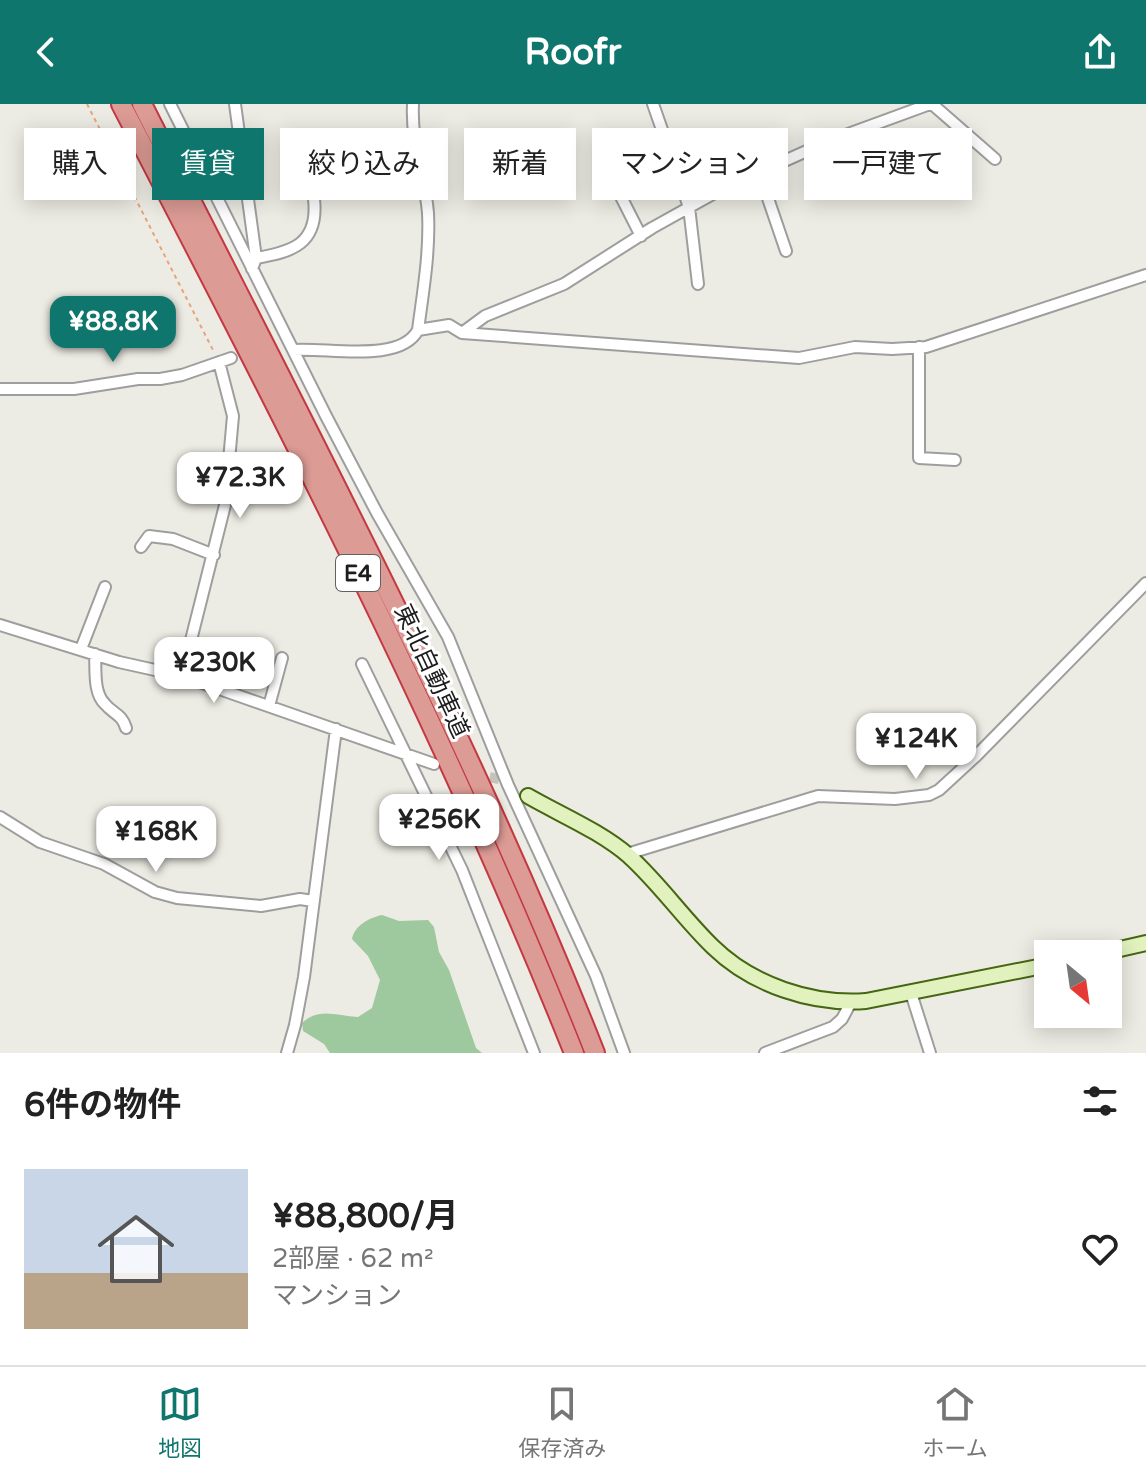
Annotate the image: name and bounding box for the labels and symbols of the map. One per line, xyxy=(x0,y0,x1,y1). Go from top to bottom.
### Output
pin: ¥88.8K xyxy=(48,296,178,364)
pin: ¥72.3K xyxy=(175,452,305,520)
road number: E4 xyxy=(336,555,380,591)
street label: 東北自動車道 xyxy=(388,600,475,743)
pin: ¥230K xyxy=(158,637,270,705)
pin: ¥124K xyxy=(860,713,972,781)
pin: ¥256K xyxy=(383,794,495,862)
pin: ¥168K xyxy=(100,806,212,874)
north arrow xyxy=(1034,940,1122,1028)

